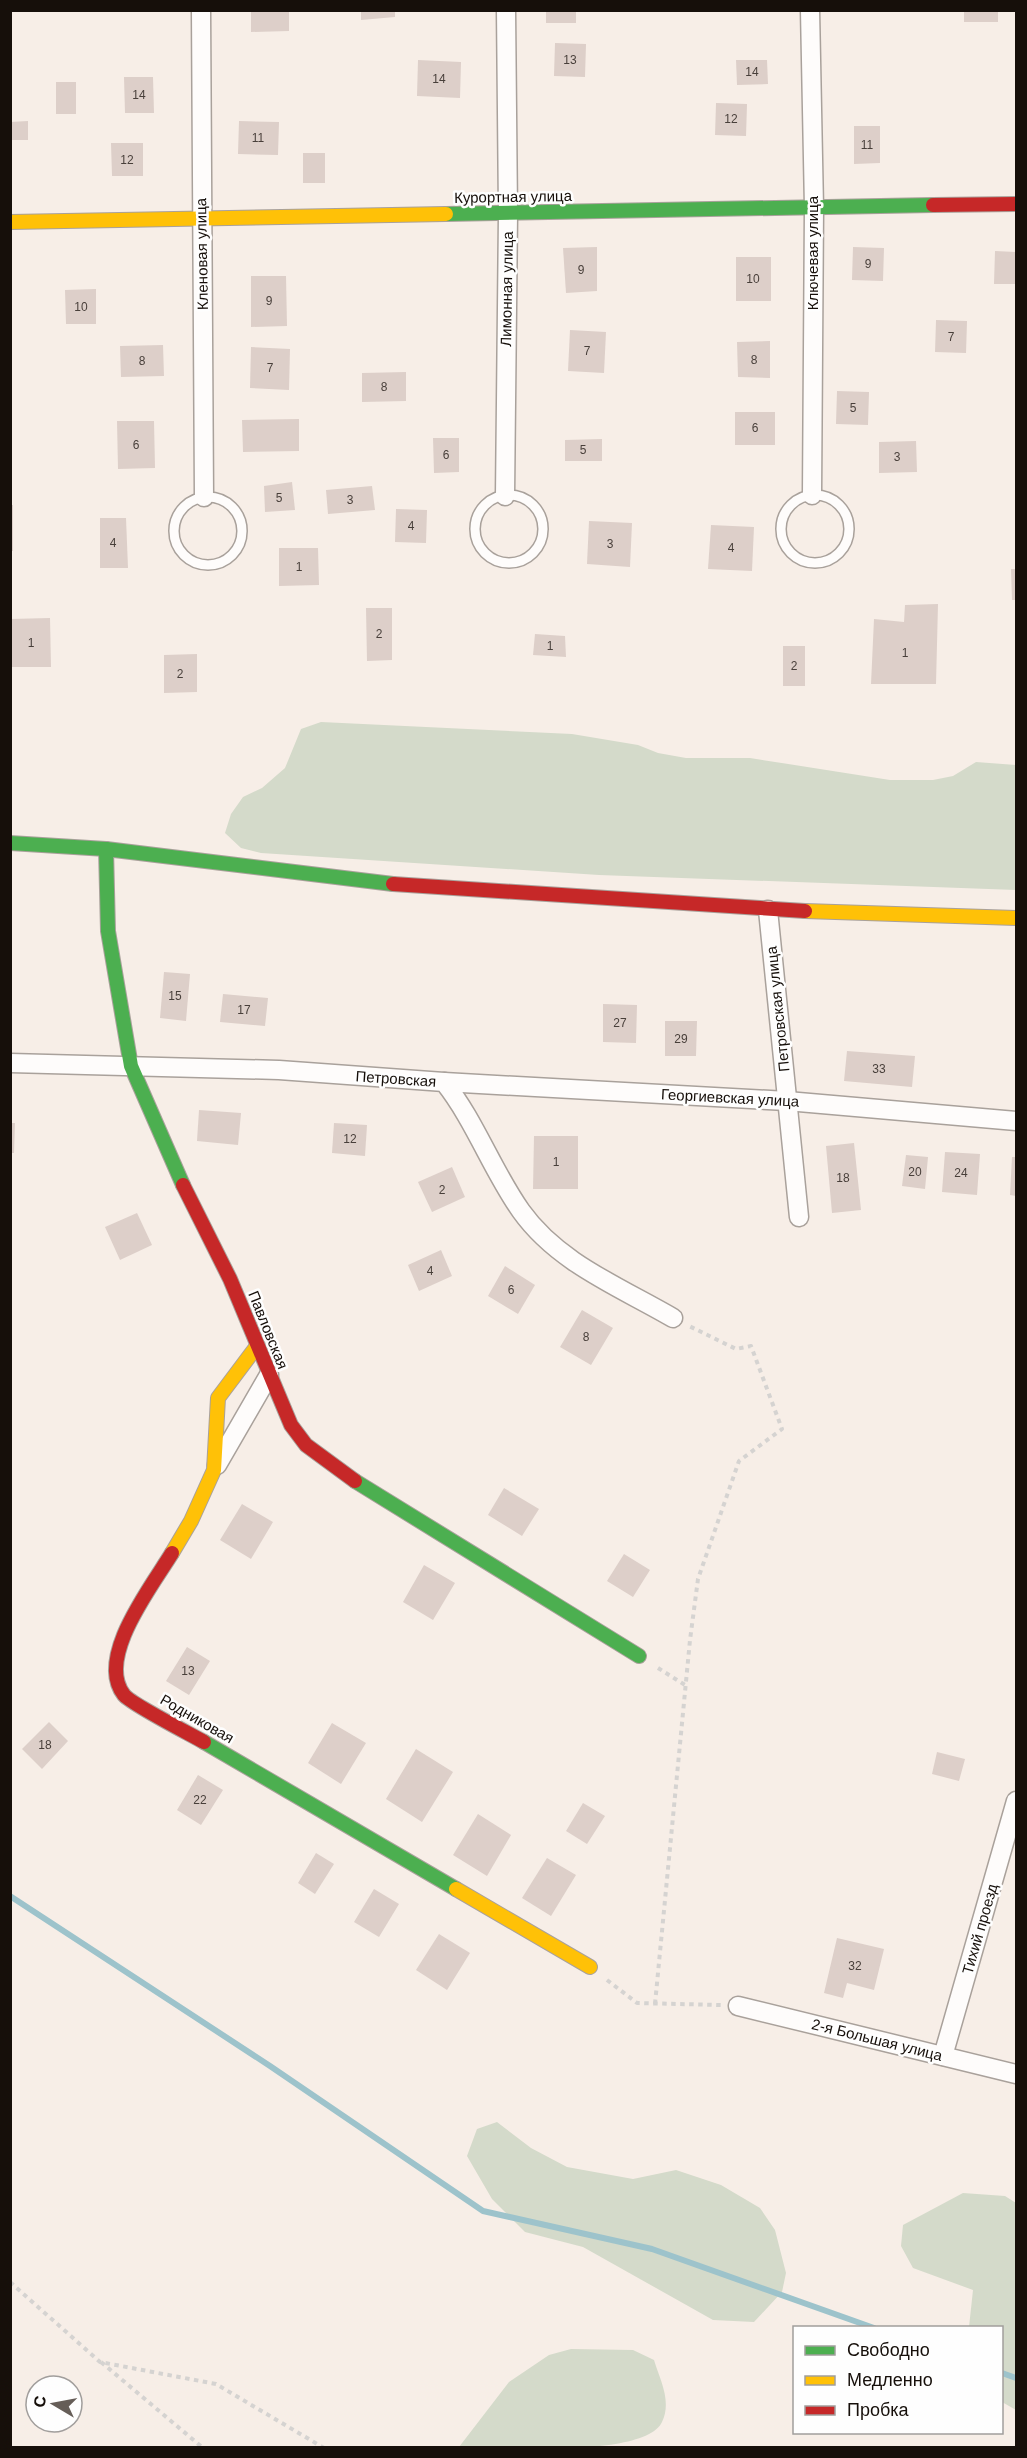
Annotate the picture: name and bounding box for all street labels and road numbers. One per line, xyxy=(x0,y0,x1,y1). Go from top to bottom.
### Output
street label: Курортная улица xyxy=(454,187,573,206)
street label: Ключевая улица xyxy=(804,195,821,310)
street label: Кленовая улица xyxy=(192,197,211,310)
street label: Лимонная улица xyxy=(497,231,516,347)
street label: Петровская улица xyxy=(762,945,793,1073)
street label: Петровская xyxy=(355,1067,437,1090)
street label: Георгиевская улица xyxy=(660,1085,800,1110)
street label: Павловская xyxy=(245,1288,292,1371)
street label: Родниковая xyxy=(157,1691,237,1746)
street label: Тихий проезд xyxy=(958,1881,1001,1976)
street label: 2-я Большая улица xyxy=(810,2015,945,2064)

